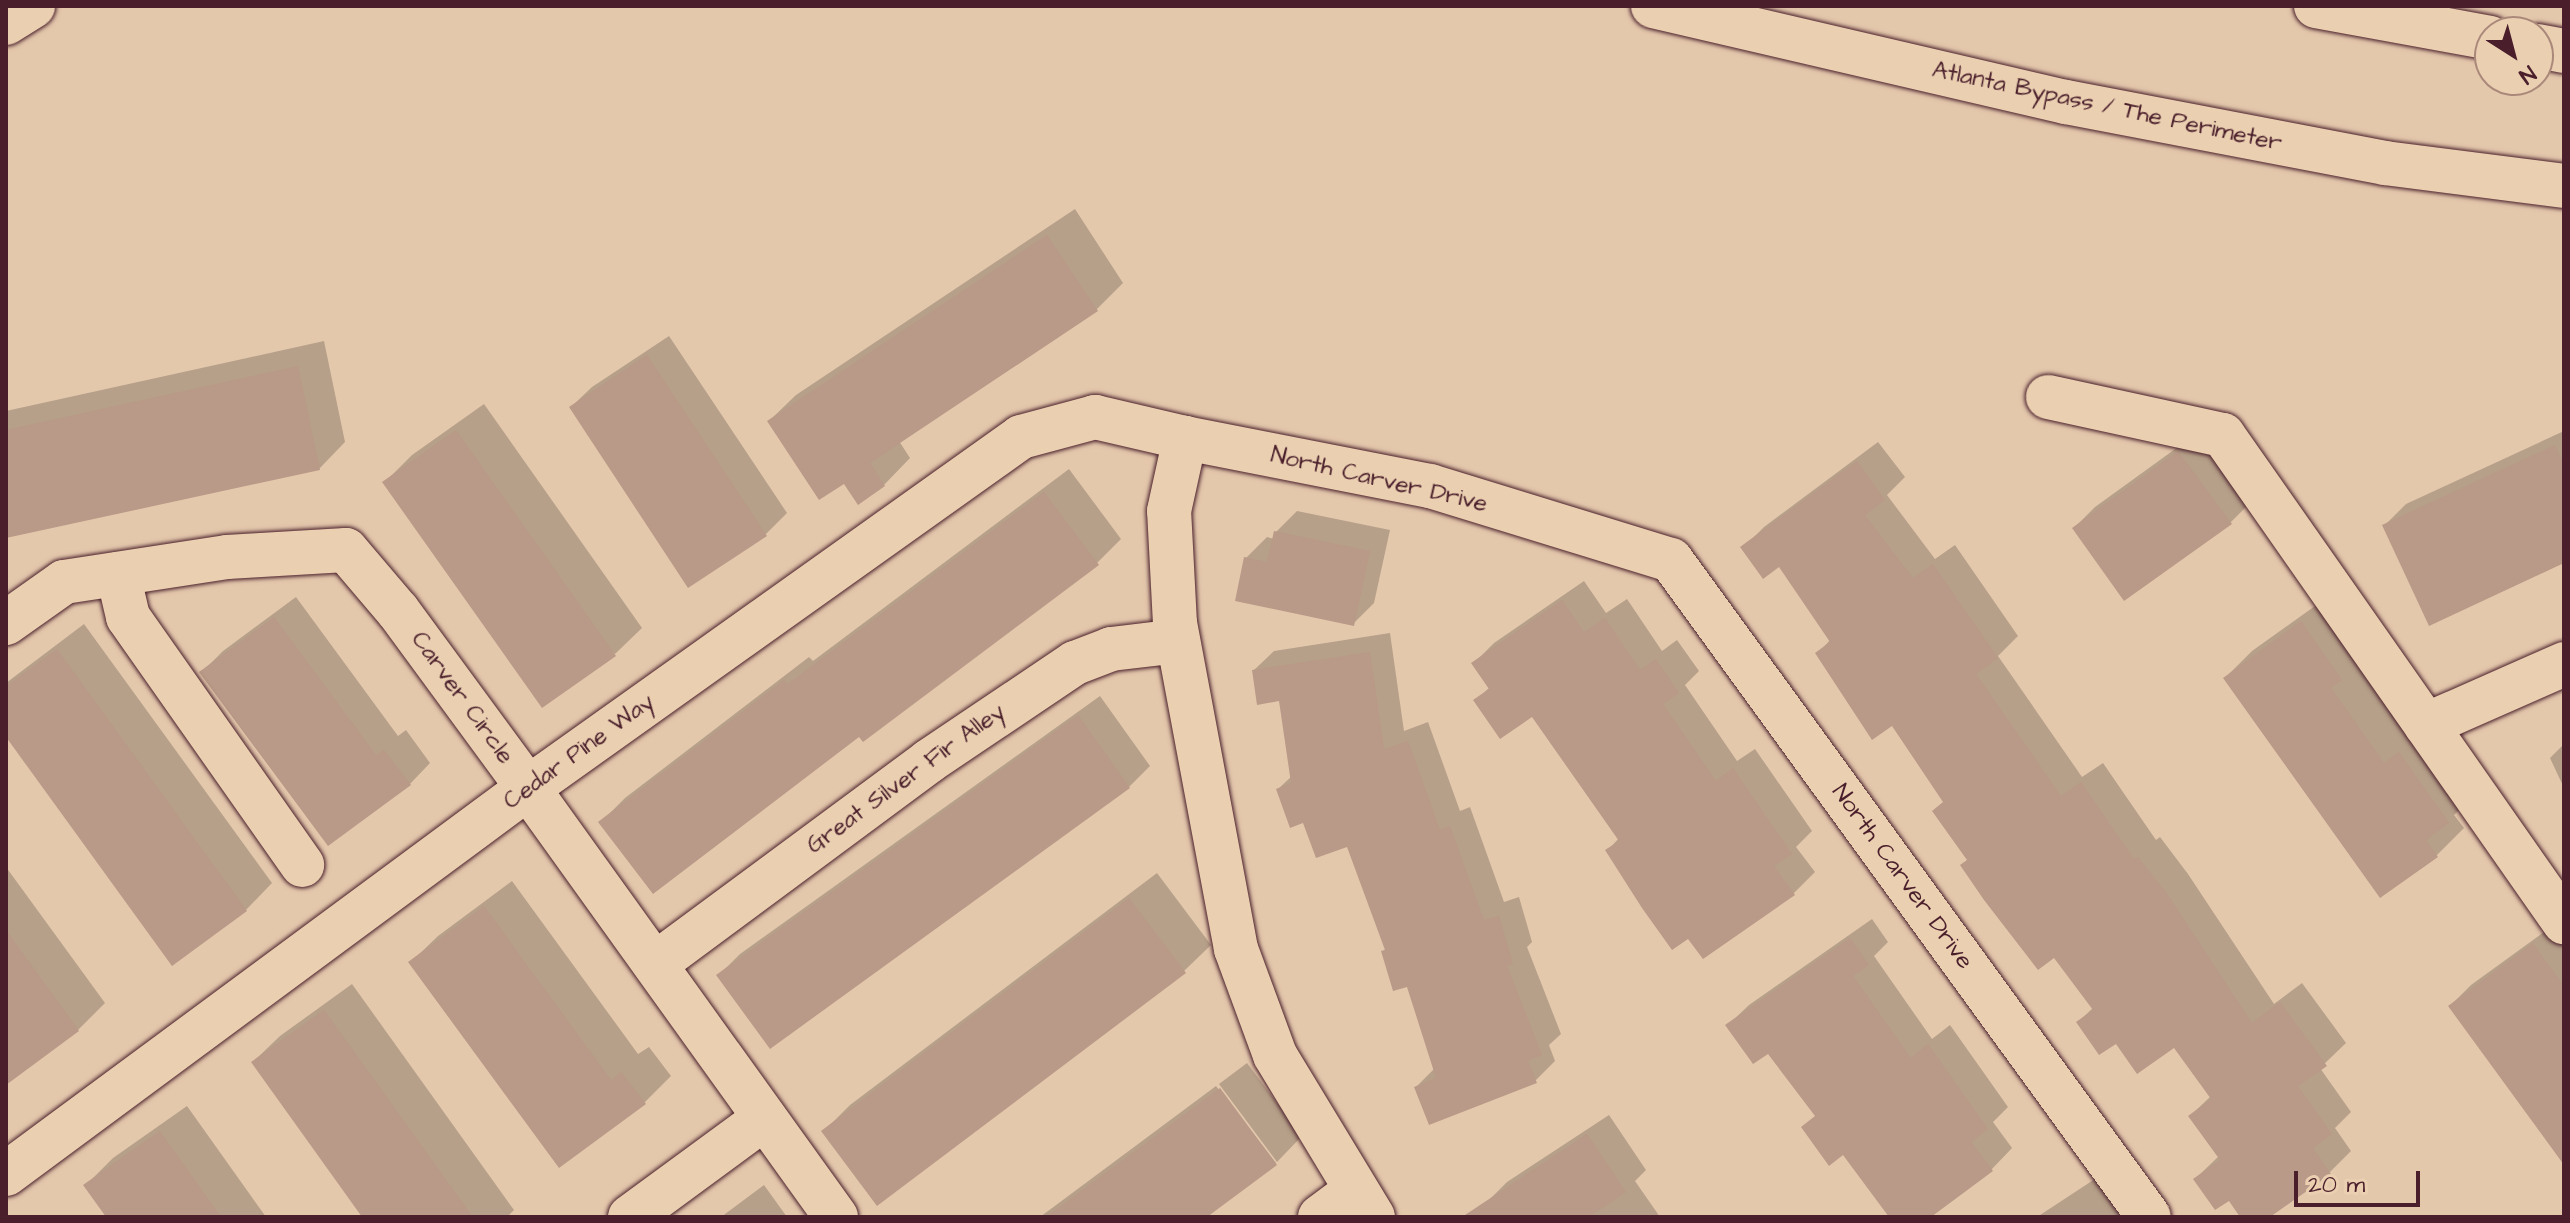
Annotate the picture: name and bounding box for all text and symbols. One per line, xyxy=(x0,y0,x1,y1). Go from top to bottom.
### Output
north arrow xyxy=(2474,16,2554,96)
street label: Atlanta Bypass / The Perimeter xyxy=(1929,56,2285,158)
text: N xyxy=(2513,58,2542,91)
street label: North Carver Drive xyxy=(1268,441,1490,519)
street label: Carver Circle xyxy=(404,626,520,770)
street label: Cedar Pine Way xyxy=(498,688,660,816)
street label: Great Silver Fir Alley xyxy=(801,698,1011,860)
street label: North Carver Drive xyxy=(1825,779,1979,975)
scale bar xyxy=(2298,1155,2424,1205)
text: 20 m xyxy=(2308,1168,2365,1202)

